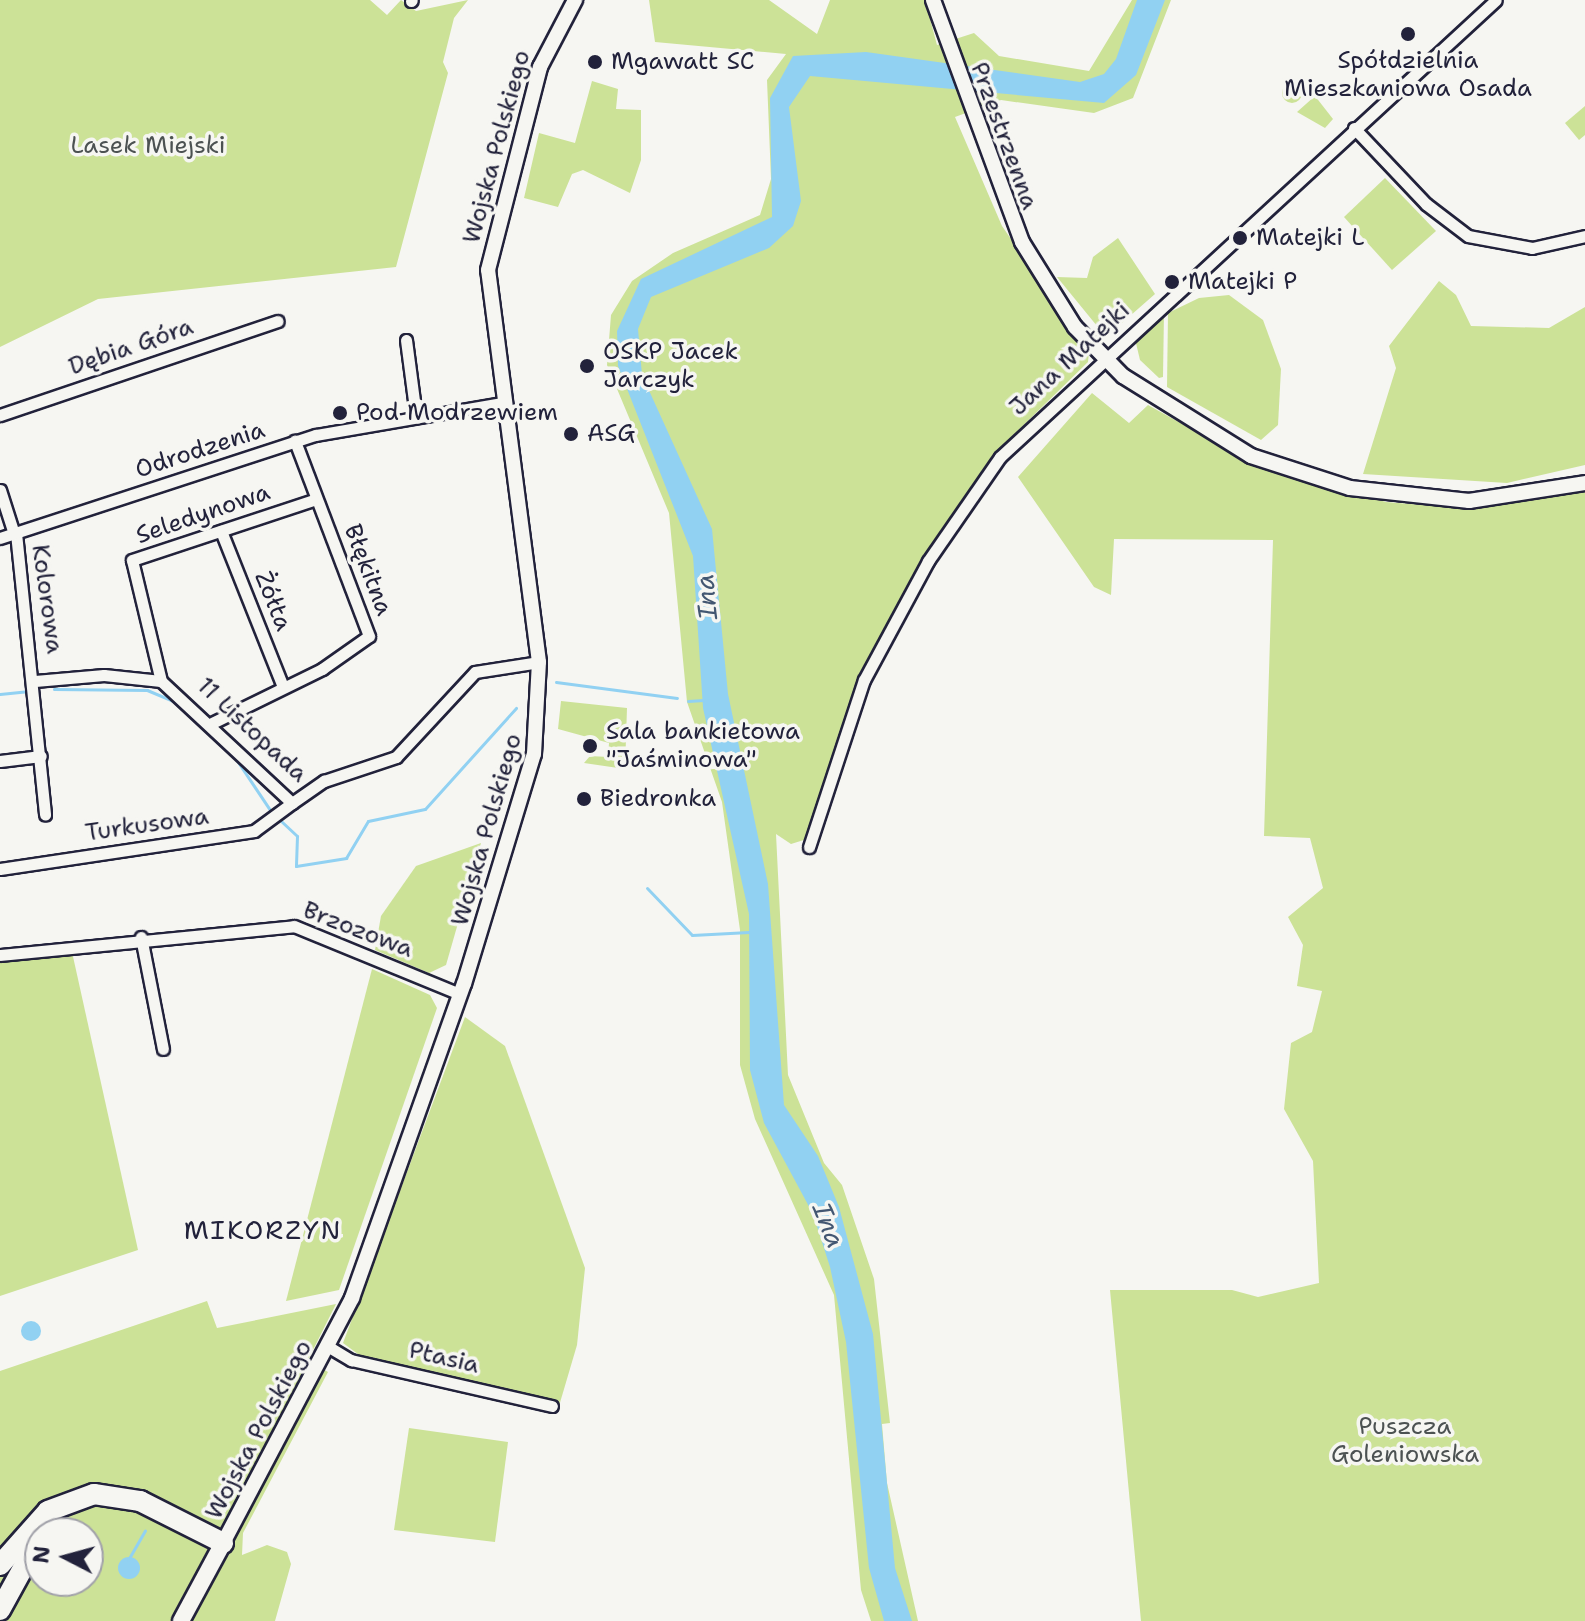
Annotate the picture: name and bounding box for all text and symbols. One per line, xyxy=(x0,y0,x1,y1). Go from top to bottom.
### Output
marker: Spółdzielnia Mieszkaniowa Osada xyxy=(1399,25,1417,43)
street label: Wojska Polskiego xyxy=(457,47,537,247)
place label: Spółdzielnia Mieszkaniowa Osada xyxy=(1284,47,1532,103)
place label: Mgawatt SC xyxy=(611,48,754,76)
marker: Mgawatt SC xyxy=(586,53,604,71)
street label: Przestrzenna xyxy=(964,59,1044,213)
park label: Lasek Miejski xyxy=(70,132,226,160)
place label: Matejki L xyxy=(1256,224,1364,252)
marker: Matejki L xyxy=(1231,229,1249,247)
place label: Matejki P xyxy=(1188,268,1297,296)
marker: Matejki P xyxy=(1163,273,1181,291)
street label: Jana Matejki xyxy=(1004,296,1136,422)
street label: Dębia Góra xyxy=(65,312,197,382)
place label: OSKP Jacek Jarczyk xyxy=(603,338,738,394)
marker: OSKP Jacek Jarczyk xyxy=(578,357,596,375)
place label: Pod Modrzewiem xyxy=(356,399,558,427)
marker: Pod Modrzewiem xyxy=(331,404,349,422)
street label: Odrodzenia xyxy=(131,415,269,485)
place label: ASG xyxy=(587,420,635,448)
marker: ASG xyxy=(562,425,580,443)
street label: Seledynowa xyxy=(132,478,274,550)
street label: Błękitna xyxy=(337,520,399,620)
street label: Kolorowa xyxy=(25,543,69,655)
street label: Żółta xyxy=(248,567,298,635)
water label: Ina xyxy=(688,573,724,621)
street label: 11 Listopada xyxy=(191,672,313,788)
place label: Sala bankietowa "Jaśminowa" xyxy=(606,718,800,774)
street label: Wojska Polskiego xyxy=(446,731,528,929)
marker: Sala bankietowa "Jaśminowa" xyxy=(581,737,599,755)
place label: Biedronka xyxy=(600,785,716,813)
marker: Biedronka xyxy=(575,790,593,808)
street label: Turkusowa xyxy=(84,802,210,848)
street label: Brzozowa xyxy=(299,896,417,964)
water label: Ina xyxy=(806,1198,852,1252)
district label: MIKORZYN xyxy=(184,1214,342,1246)
street label: Wojska Polskiego xyxy=(200,1336,318,1524)
street label: Ptasia xyxy=(406,1336,482,1380)
park label: Puszcza Goleniowska xyxy=(1331,1413,1479,1469)
north arrow xyxy=(24,1517,104,1597)
text: N xyxy=(26,1544,57,1565)

